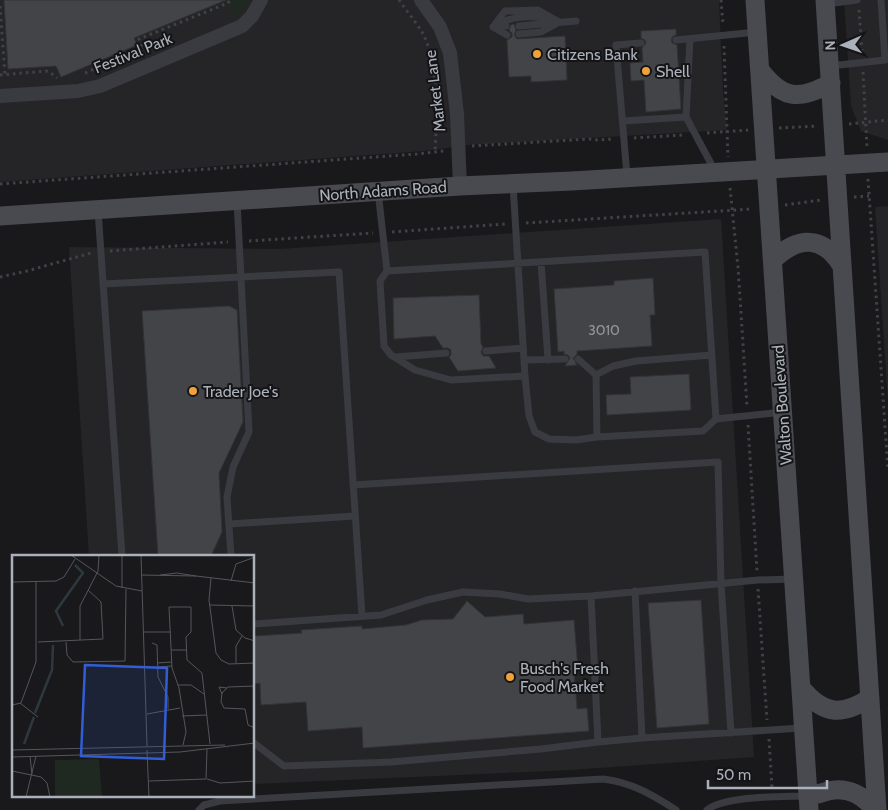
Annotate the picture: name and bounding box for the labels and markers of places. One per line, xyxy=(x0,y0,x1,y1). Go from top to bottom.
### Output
place label: Citizens Bank xyxy=(547,45,638,64)
marker: Citizens Bank xyxy=(531,48,543,60)
place label: Shell xyxy=(656,62,690,81)
marker: Shell xyxy=(640,65,652,77)
place label: Trader Joe's xyxy=(203,382,279,401)
marker: Trader Joe's xyxy=(187,385,199,397)
place label: Busch's Fresh Food Market xyxy=(520,659,609,696)
marker: Busch's Fresh Food Market xyxy=(504,671,516,683)

